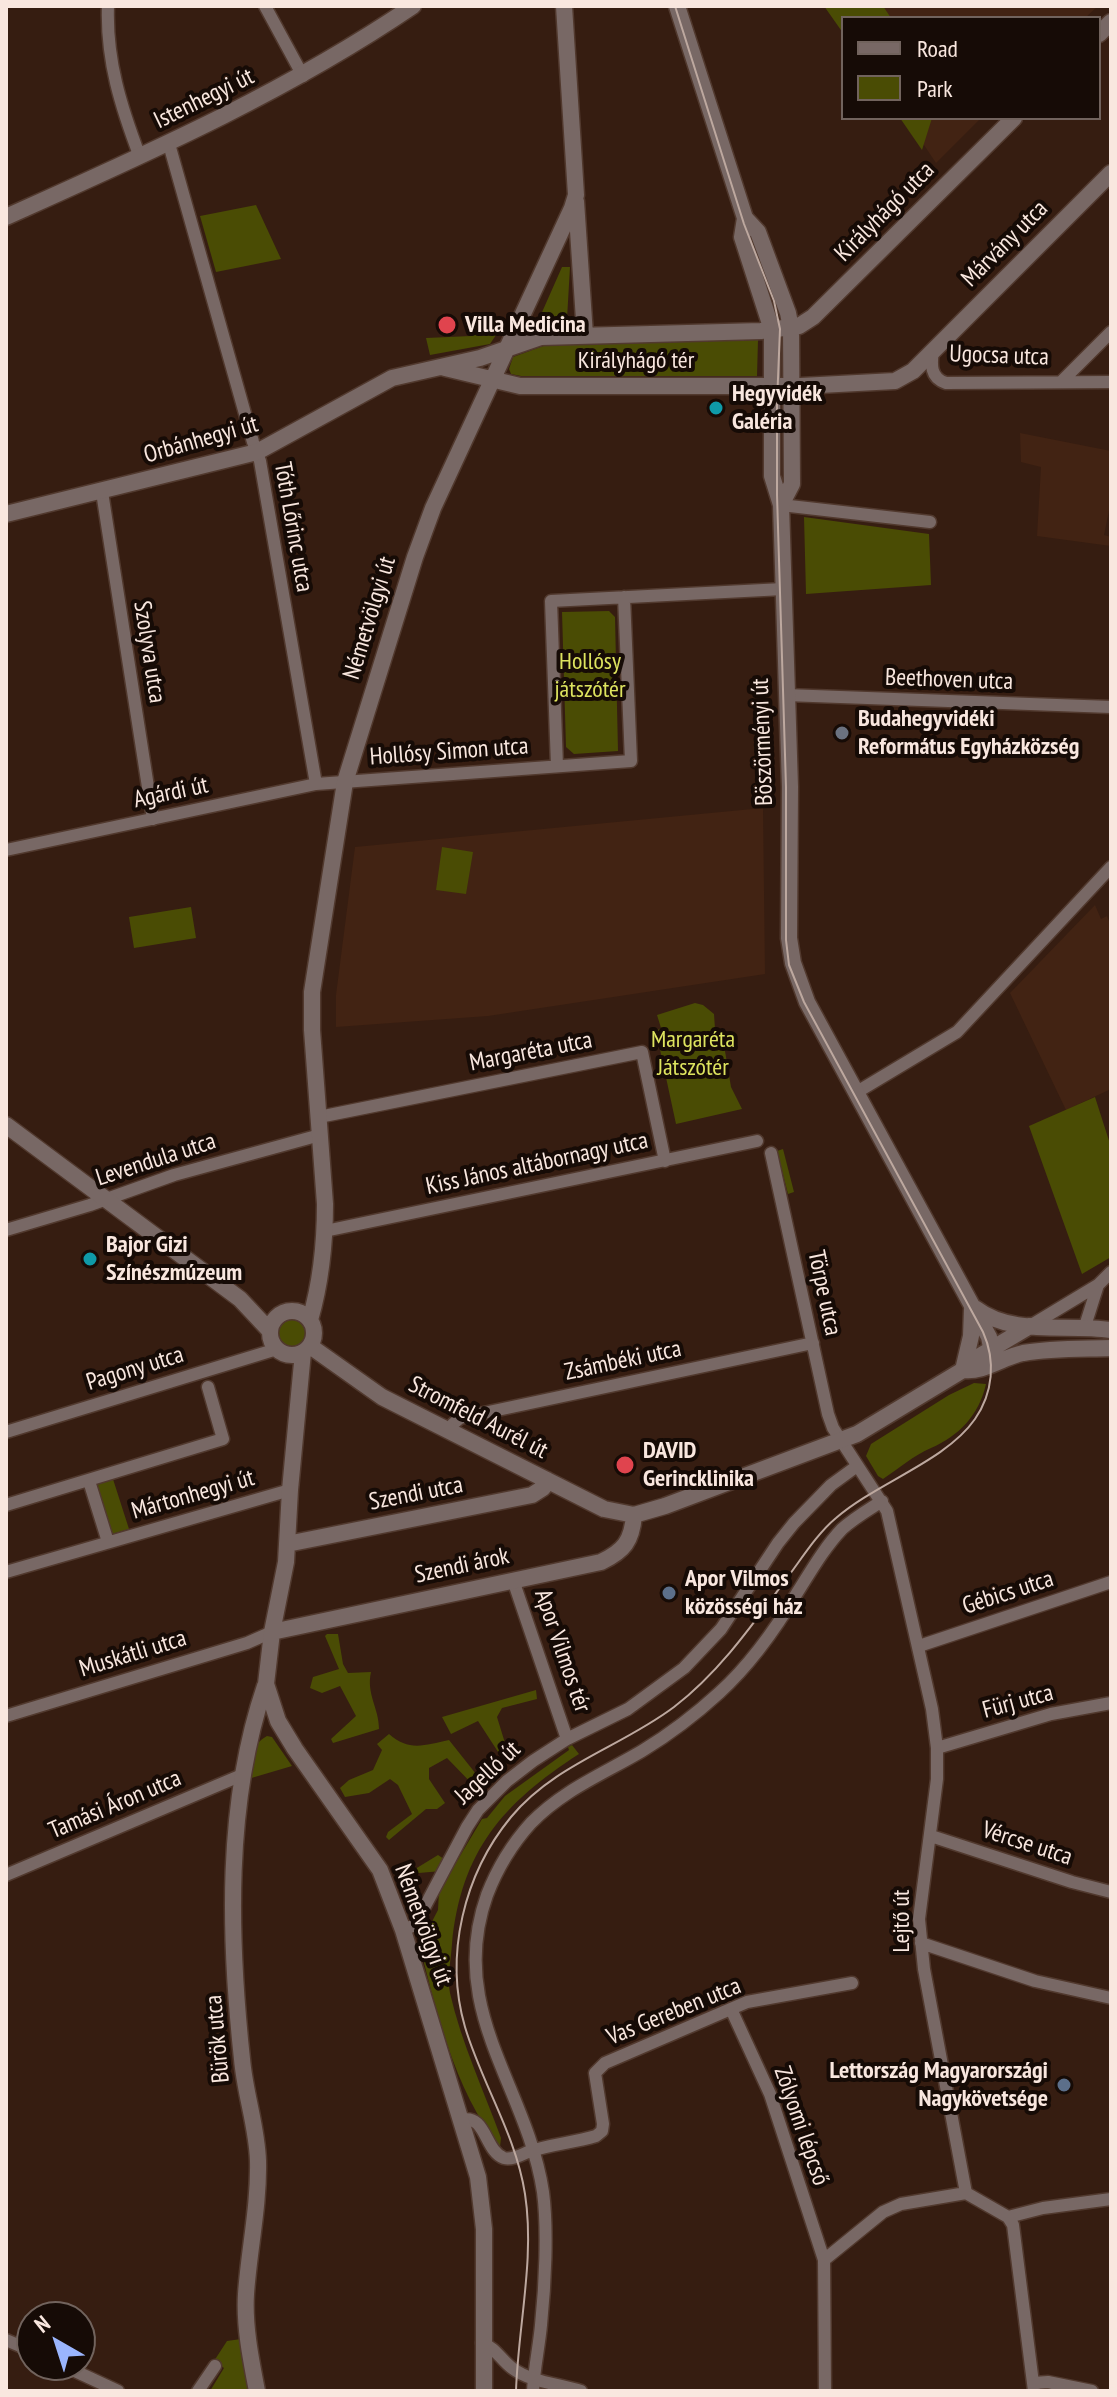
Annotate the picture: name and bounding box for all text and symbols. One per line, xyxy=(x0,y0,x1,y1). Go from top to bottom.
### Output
legend xyxy=(841,16,1101,120)
text: Road xyxy=(917,33,958,64)
street label: Istenhegyi út xyxy=(149,62,259,136)
text: Park xyxy=(917,73,953,104)
street label: Királyhágó utca xyxy=(829,156,941,268)
street label: Márvány utca xyxy=(956,195,1054,293)
place label: Villa Medicina xyxy=(465,311,586,339)
marker: Villa Medicina xyxy=(436,314,458,336)
street label: Ugocsa utca xyxy=(949,340,1049,372)
street label: Királyhágó tér xyxy=(578,347,694,375)
place label: Hegyvidék Galéria xyxy=(732,380,822,436)
marker: Hegyvidék Galéria xyxy=(707,399,725,417)
street label: Orbánhegyi út xyxy=(141,410,261,470)
street label: Tóth Lőrinc utca xyxy=(267,460,319,594)
street label: Németvölgyi út xyxy=(338,553,402,683)
street label: Szolyva utca xyxy=(127,599,171,705)
park label: Hollósy játszótér xyxy=(554,648,626,704)
street label: Beethoven utca xyxy=(885,663,1013,697)
street label: Böszörményi út xyxy=(746,678,780,806)
place label: Budahegyvidéki Református Egyházközség xyxy=(858,705,1079,761)
marker: Budahegyvidéki Református Egyházközség xyxy=(833,724,851,742)
street label: Hollósy Simon utca xyxy=(369,732,529,772)
street label: Agárdi út xyxy=(131,771,211,815)
street label: Margaréta utca xyxy=(467,1026,595,1078)
park label: Margaréta Játszótér xyxy=(651,1026,735,1082)
street label: Kiss János altábornagy utca xyxy=(423,1126,651,1202)
street label: Levendula utca xyxy=(92,1127,220,1193)
place label: Bajor Gizi Színészmúzeum xyxy=(106,1231,242,1287)
street label: Törpe utca xyxy=(801,1248,847,1338)
marker: Bajor Gizi Színészmúzeum xyxy=(81,1250,99,1268)
street label: Zsámbéki utca xyxy=(562,1335,684,1387)
street label: Pagony utca xyxy=(83,1341,187,1397)
street label: Stromfeld Aurél út xyxy=(404,1371,552,1465)
place label: DAVID Gerincklinika xyxy=(643,1437,754,1493)
marker: DAVID Gerincklinika xyxy=(614,1454,636,1476)
street label: Mártonhegyi út xyxy=(128,1464,258,1526)
street label: Szendi utca xyxy=(367,1471,465,1517)
street label: Szendi árok xyxy=(412,1542,512,1590)
place label: Apor Vilmos közösségi ház xyxy=(685,1565,803,1621)
street label: Gébics utca xyxy=(959,1565,1057,1621)
marker: Apor Vilmos közösségi ház xyxy=(660,1584,678,1602)
street label: Apor Vilmos tér xyxy=(528,1586,596,1716)
street label: Muskátli utca xyxy=(76,1624,190,1684)
street label: Fürj utca xyxy=(979,1679,1057,1725)
street label: Jagelló út xyxy=(449,1735,527,1811)
street label: Tamási Áron utca xyxy=(45,1764,185,1846)
street label: Vércse utca xyxy=(978,1816,1076,1872)
street label: Németvölgyi út xyxy=(388,1861,458,1989)
street label: Lejtő út xyxy=(888,1890,916,1952)
street label: Vas Gereben utca xyxy=(603,1972,745,2052)
street label: Bürök utca xyxy=(200,1994,236,2084)
place label: Lettország Magyarországi Nagykövetsége xyxy=(829,2057,1048,2113)
street label: Zólyomi lépcső xyxy=(767,2063,835,2189)
marker: Lettország Magyarországi Nagykövetsége xyxy=(1055,2076,1073,2094)
north arrow xyxy=(16,2301,96,2381)
text: N xyxy=(29,2309,56,2339)

